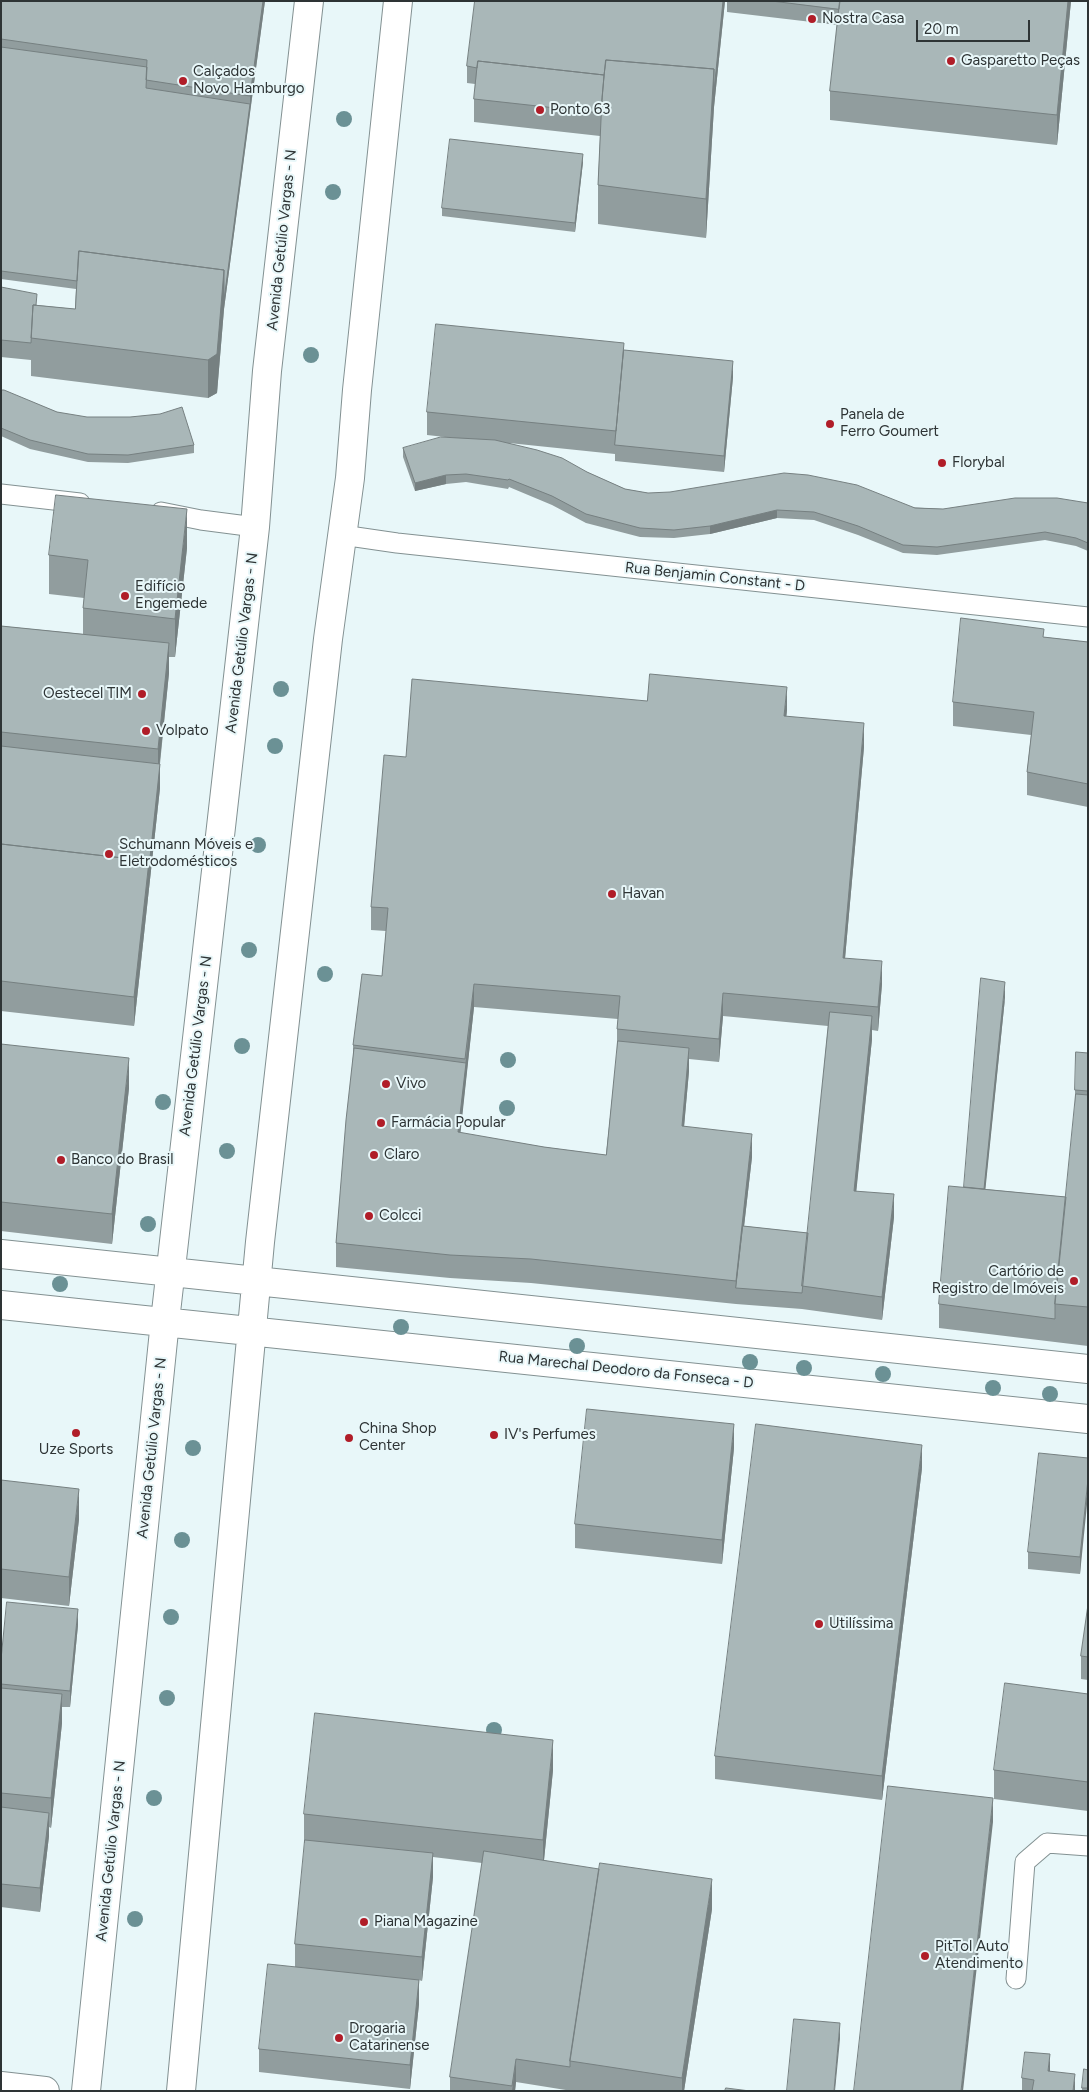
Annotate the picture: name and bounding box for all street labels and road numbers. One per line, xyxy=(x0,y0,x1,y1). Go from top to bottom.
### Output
street label: Avenida Getúlio Vargas - N xyxy=(264,149,300,331)
street label: Avenida Getúlio Vargas - N xyxy=(222,552,262,734)
street label: Rua Benjamin Constant - D xyxy=(624,559,806,595)
street label: Avenida Getúlio Vargas - N xyxy=(176,955,216,1137)
street label: Rua Marechal Deodoro da Fonseca - D xyxy=(498,1348,754,1392)
street label: Avenida Getúlio Vargas - N xyxy=(134,1357,170,1539)
street label: Avenida Getúlio Vargas - N xyxy=(93,1760,129,1942)

